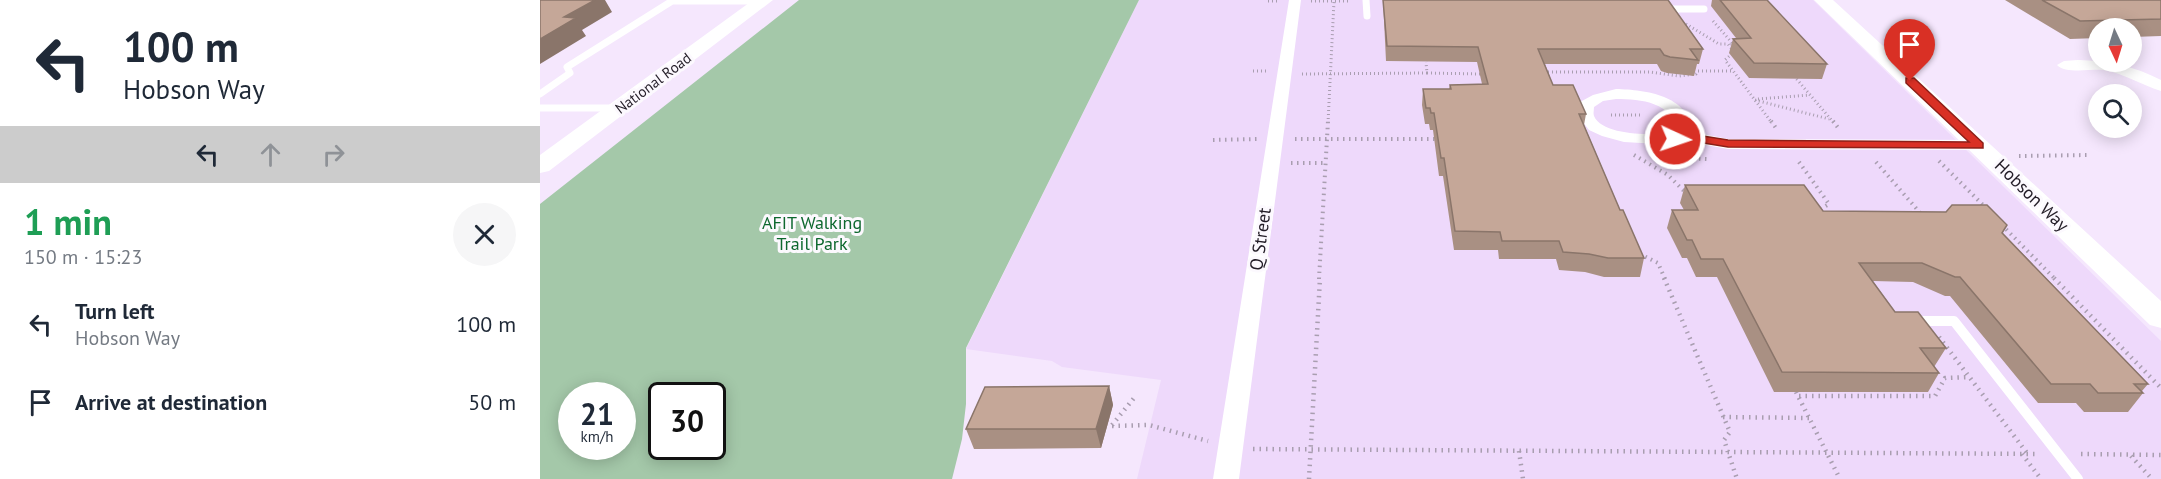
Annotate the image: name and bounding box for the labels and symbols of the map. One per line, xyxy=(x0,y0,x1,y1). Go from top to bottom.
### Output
north arrow xyxy=(2088,18,2142,72)
pin xyxy=(1884,19,1935,81)
street label: National Road xyxy=(611,48,695,118)
position arrow xyxy=(1643,107,1707,171)
street label: Hobson Way xyxy=(1990,154,2074,237)
street label: Q Street xyxy=(1244,206,1276,272)
park label: AFIT Walking Trail Park xyxy=(762,211,862,255)
speed limit sign: 30 xyxy=(648,382,726,460)

